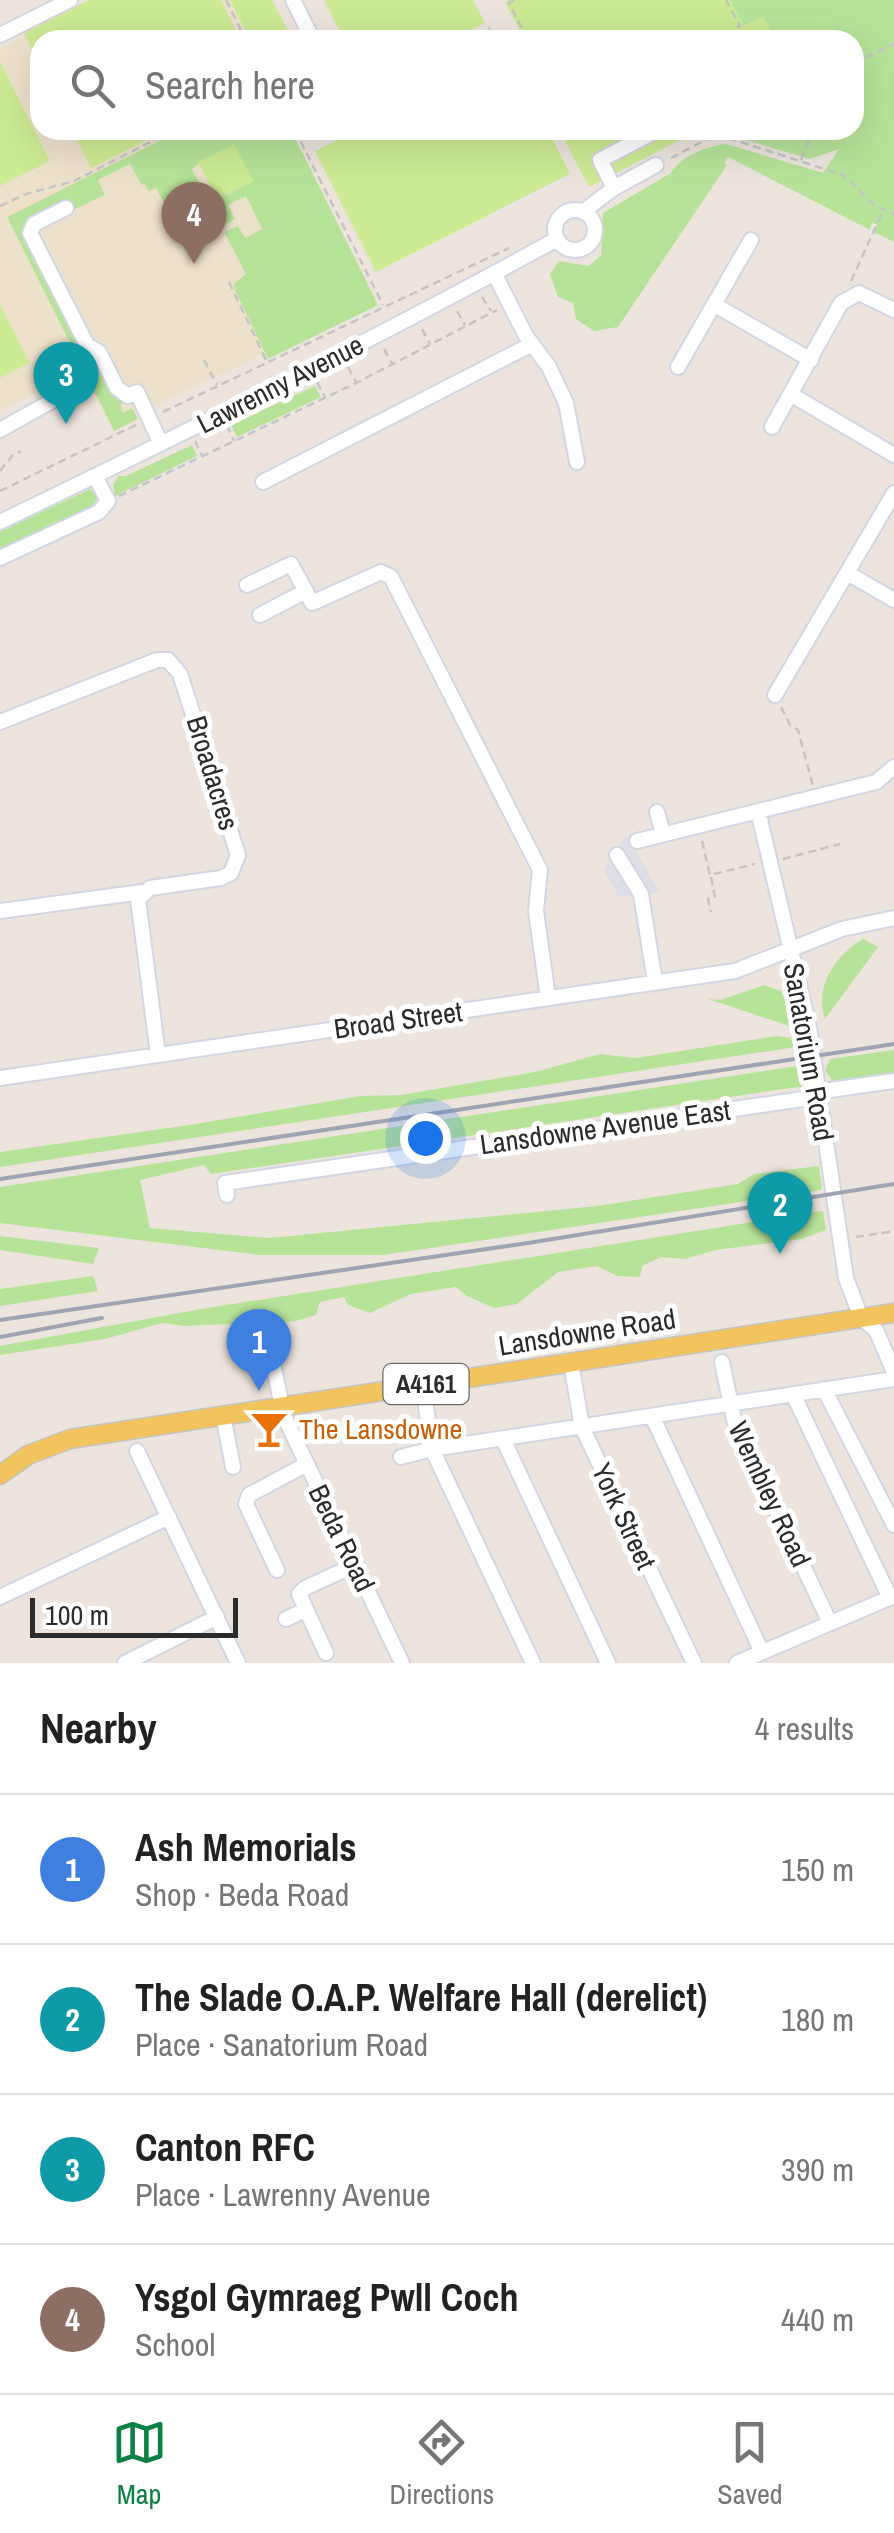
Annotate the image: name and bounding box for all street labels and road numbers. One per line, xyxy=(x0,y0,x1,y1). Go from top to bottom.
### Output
street label: Lawrenny Avenue xyxy=(190,326,370,442)
street label: Broadacres xyxy=(178,711,248,835)
street label: Sanatorium Road xyxy=(775,960,843,1144)
street label: Broad Street xyxy=(332,992,464,1048)
street label: Lansdowne Avenue East xyxy=(477,1091,733,1163)
street label: Lansdowne Road xyxy=(496,1299,678,1365)
road number: A4161 xyxy=(384,1364,468,1404)
street label: Wembley Road xyxy=(720,1415,820,1573)
street label: York Street xyxy=(583,1457,665,1575)
street label: Beda Road xyxy=(300,1478,384,1598)

